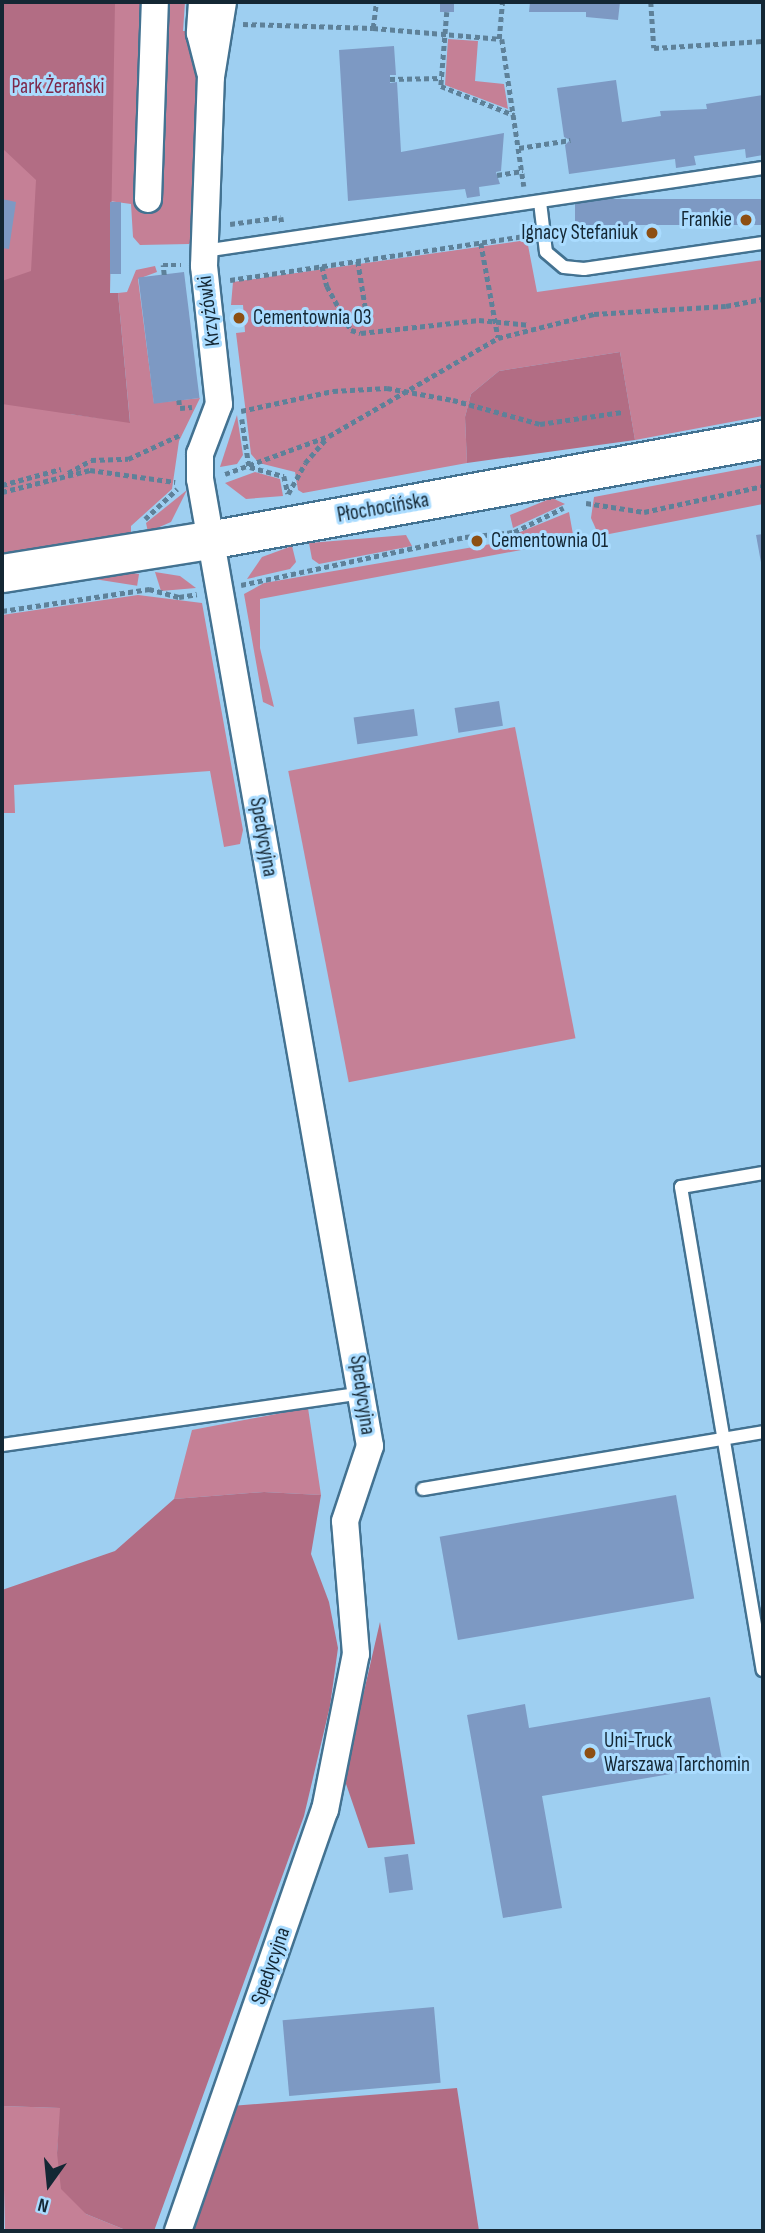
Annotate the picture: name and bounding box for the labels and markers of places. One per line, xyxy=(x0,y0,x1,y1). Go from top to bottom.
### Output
place label: Frankie xyxy=(681,207,732,233)
marker: Frankie xyxy=(738,212,754,228)
place label: Ignacy Stefaniuk xyxy=(521,220,638,246)
marker: Ignacy Stefaniuk xyxy=(644,225,660,241)
place label: Cementownia 03 xyxy=(253,305,372,331)
marker: Cementownia 03 xyxy=(231,310,247,326)
place label: Cementownia 01 xyxy=(491,528,608,554)
marker: Cementownia 01 xyxy=(469,533,485,549)
place label: Uni-Truck Warszawa Tarchomin xyxy=(604,1728,750,1778)
marker: Uni-Truck Warszawa Tarchomin xyxy=(582,1745,598,1761)

